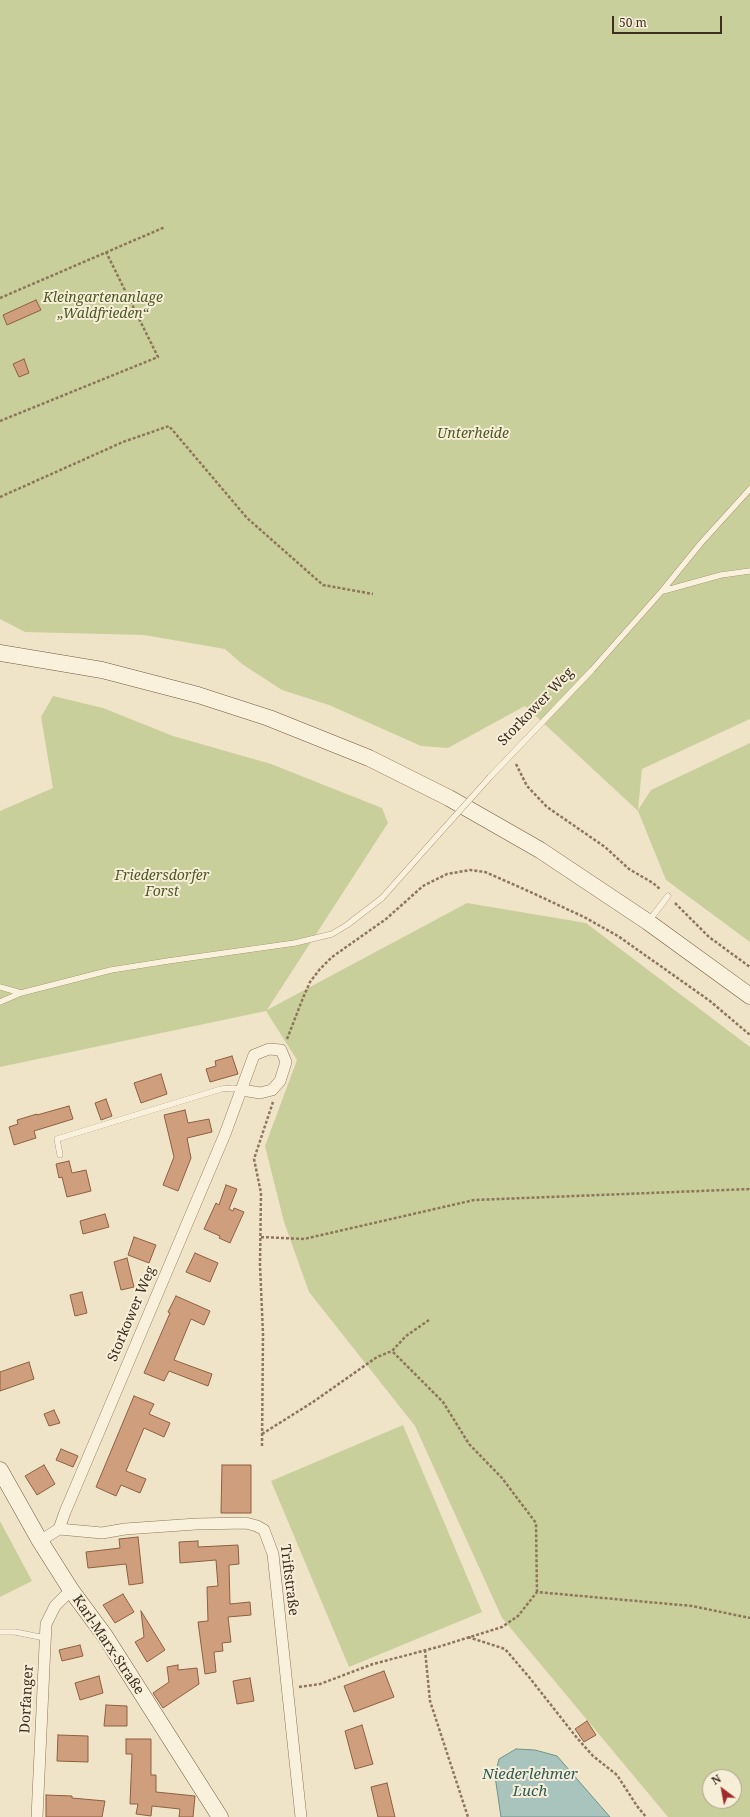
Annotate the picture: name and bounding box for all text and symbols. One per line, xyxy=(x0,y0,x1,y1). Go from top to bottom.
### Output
scale bar xyxy=(614,8,724,34)
text: 50 m xyxy=(619,14,647,31)
park label: Kleingartenanlage „Waldfrieden“ xyxy=(43,290,163,322)
park label: Unterheide xyxy=(437,426,509,442)
street label: Storkower Weg xyxy=(495,665,577,749)
park label: Friedersdorfer Forst xyxy=(115,868,209,900)
street label: Storkower Weg xyxy=(104,1264,160,1364)
street label: Triftstraße xyxy=(276,1543,302,1617)
street label: Karl-Marx-Straße xyxy=(69,1592,147,1698)
street label: Dorfanger xyxy=(17,1664,37,1734)
water label: Niederlehmer Luch xyxy=(482,1766,578,1801)
north arrow xyxy=(702,1769,742,1809)
text: N xyxy=(708,1771,724,1788)

